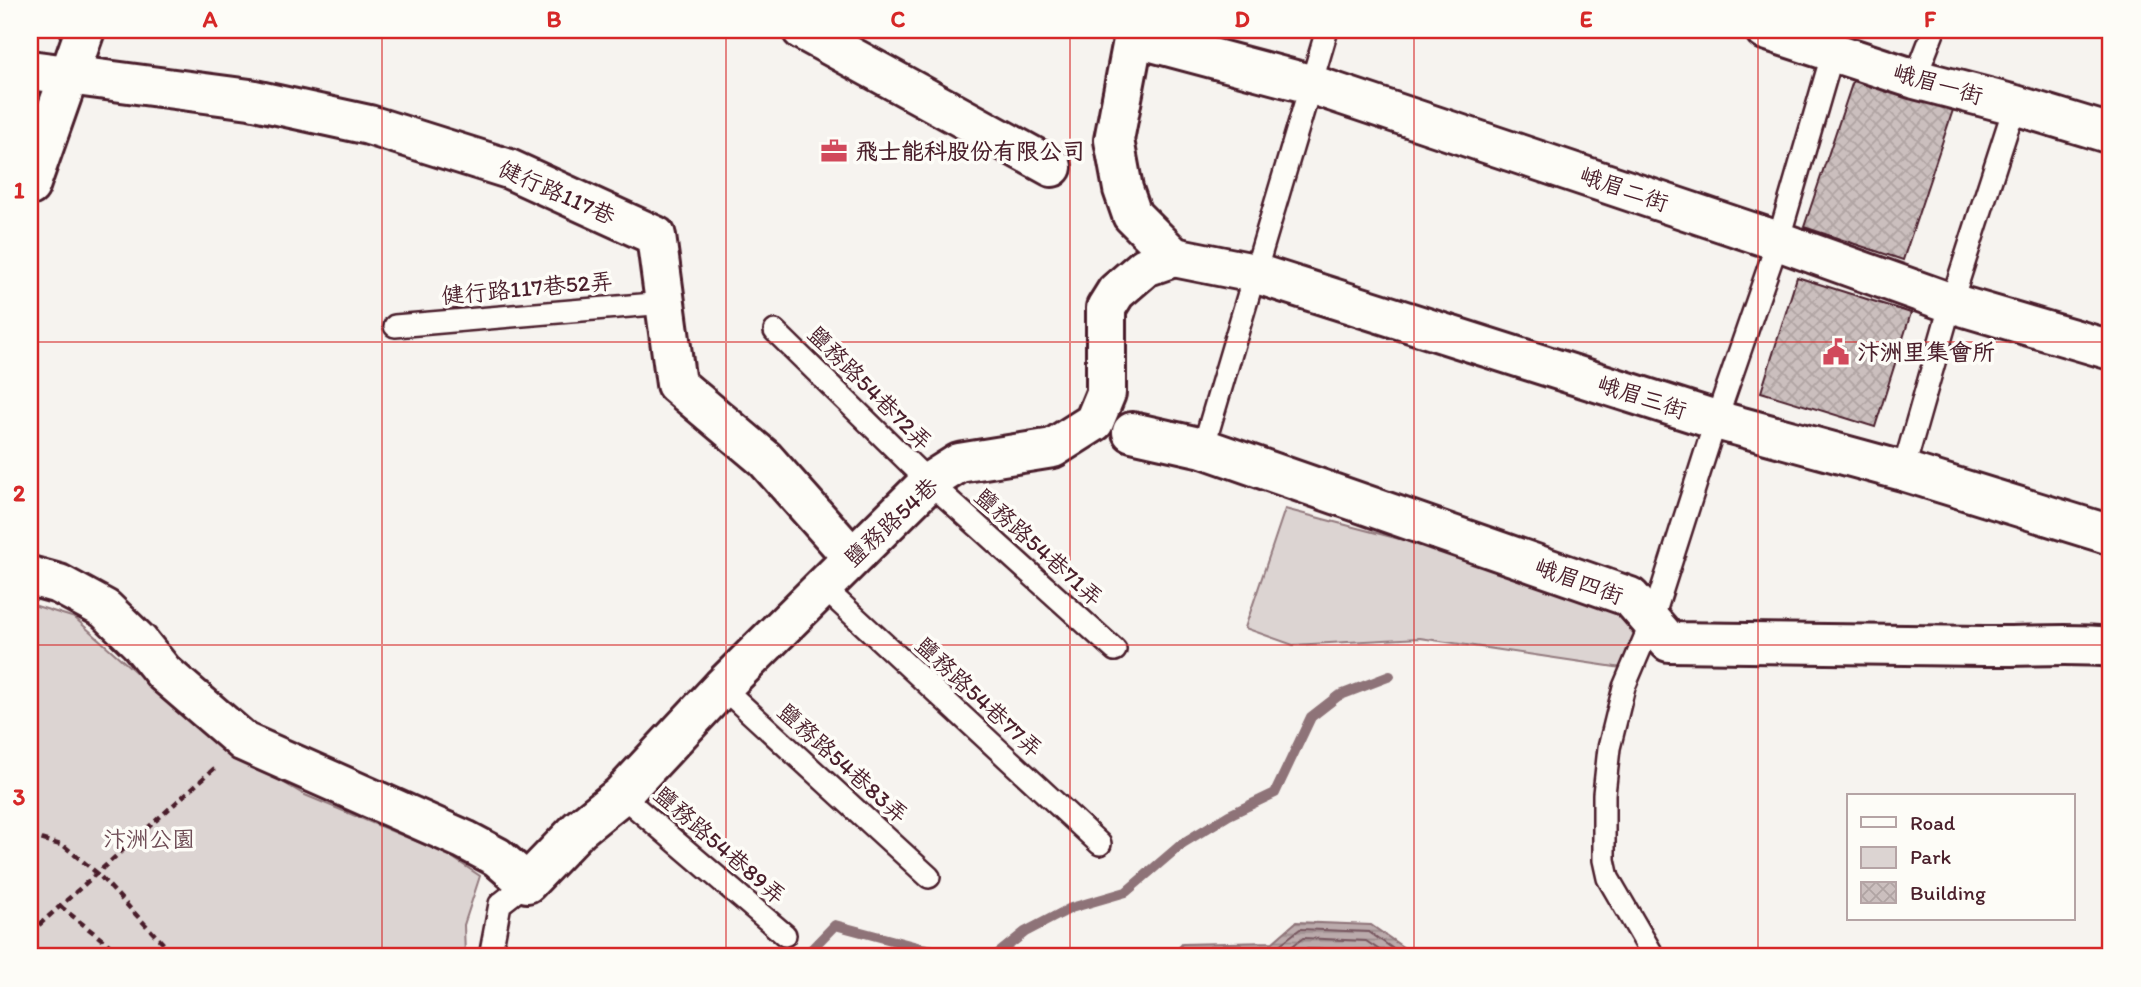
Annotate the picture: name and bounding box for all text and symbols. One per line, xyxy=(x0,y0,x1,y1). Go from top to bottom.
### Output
text: A xyxy=(202,5,218,33)
text: B xyxy=(547,5,562,33)
text: C xyxy=(891,5,906,33)
text: D xyxy=(1234,5,1250,33)
text: E xyxy=(1580,5,1593,33)
text: F xyxy=(1924,5,1937,33)
street label: 峨眉一街 xyxy=(1890,58,1986,110)
office icon: 飛士能科股份有限公司 xyxy=(819,136,849,166)
place label: 飛士能科股份有限公司 xyxy=(855,137,1085,165)
street label: 健行路117巷 xyxy=(494,154,621,231)
street label: 峨眉二街 xyxy=(1576,161,1672,217)
text: 1 xyxy=(14,176,25,204)
street label: 健行路117巷52弄 xyxy=(440,267,614,309)
street label: 鹽務路54巷72弄 xyxy=(802,320,938,456)
public building icon: 汴洲里集會所 xyxy=(1821,337,1851,367)
place label: 汴洲里集會所 xyxy=(1857,338,1995,366)
street label: 峨眉三街 xyxy=(1594,369,1690,425)
street label: 鹽務路54巷 xyxy=(838,471,944,572)
text: 2 xyxy=(13,479,26,507)
street label: 鹽務路54巷71弄 xyxy=(969,482,1109,612)
street label: 峨眉四街 xyxy=(1531,552,1627,610)
street label: 鹽務路54巷77弄 xyxy=(910,631,1048,763)
street label: 鹽務路54巷83弄 xyxy=(772,697,914,829)
street label: 鹽務路54巷89弄 xyxy=(648,780,792,910)
text: 3 xyxy=(13,783,26,811)
legend xyxy=(1847,794,2074,920)
text: Road xyxy=(1910,810,1956,835)
park label: 汴洲公園 xyxy=(103,825,195,853)
text: Park xyxy=(1910,844,1952,869)
text: Building xyxy=(1910,880,1986,905)

